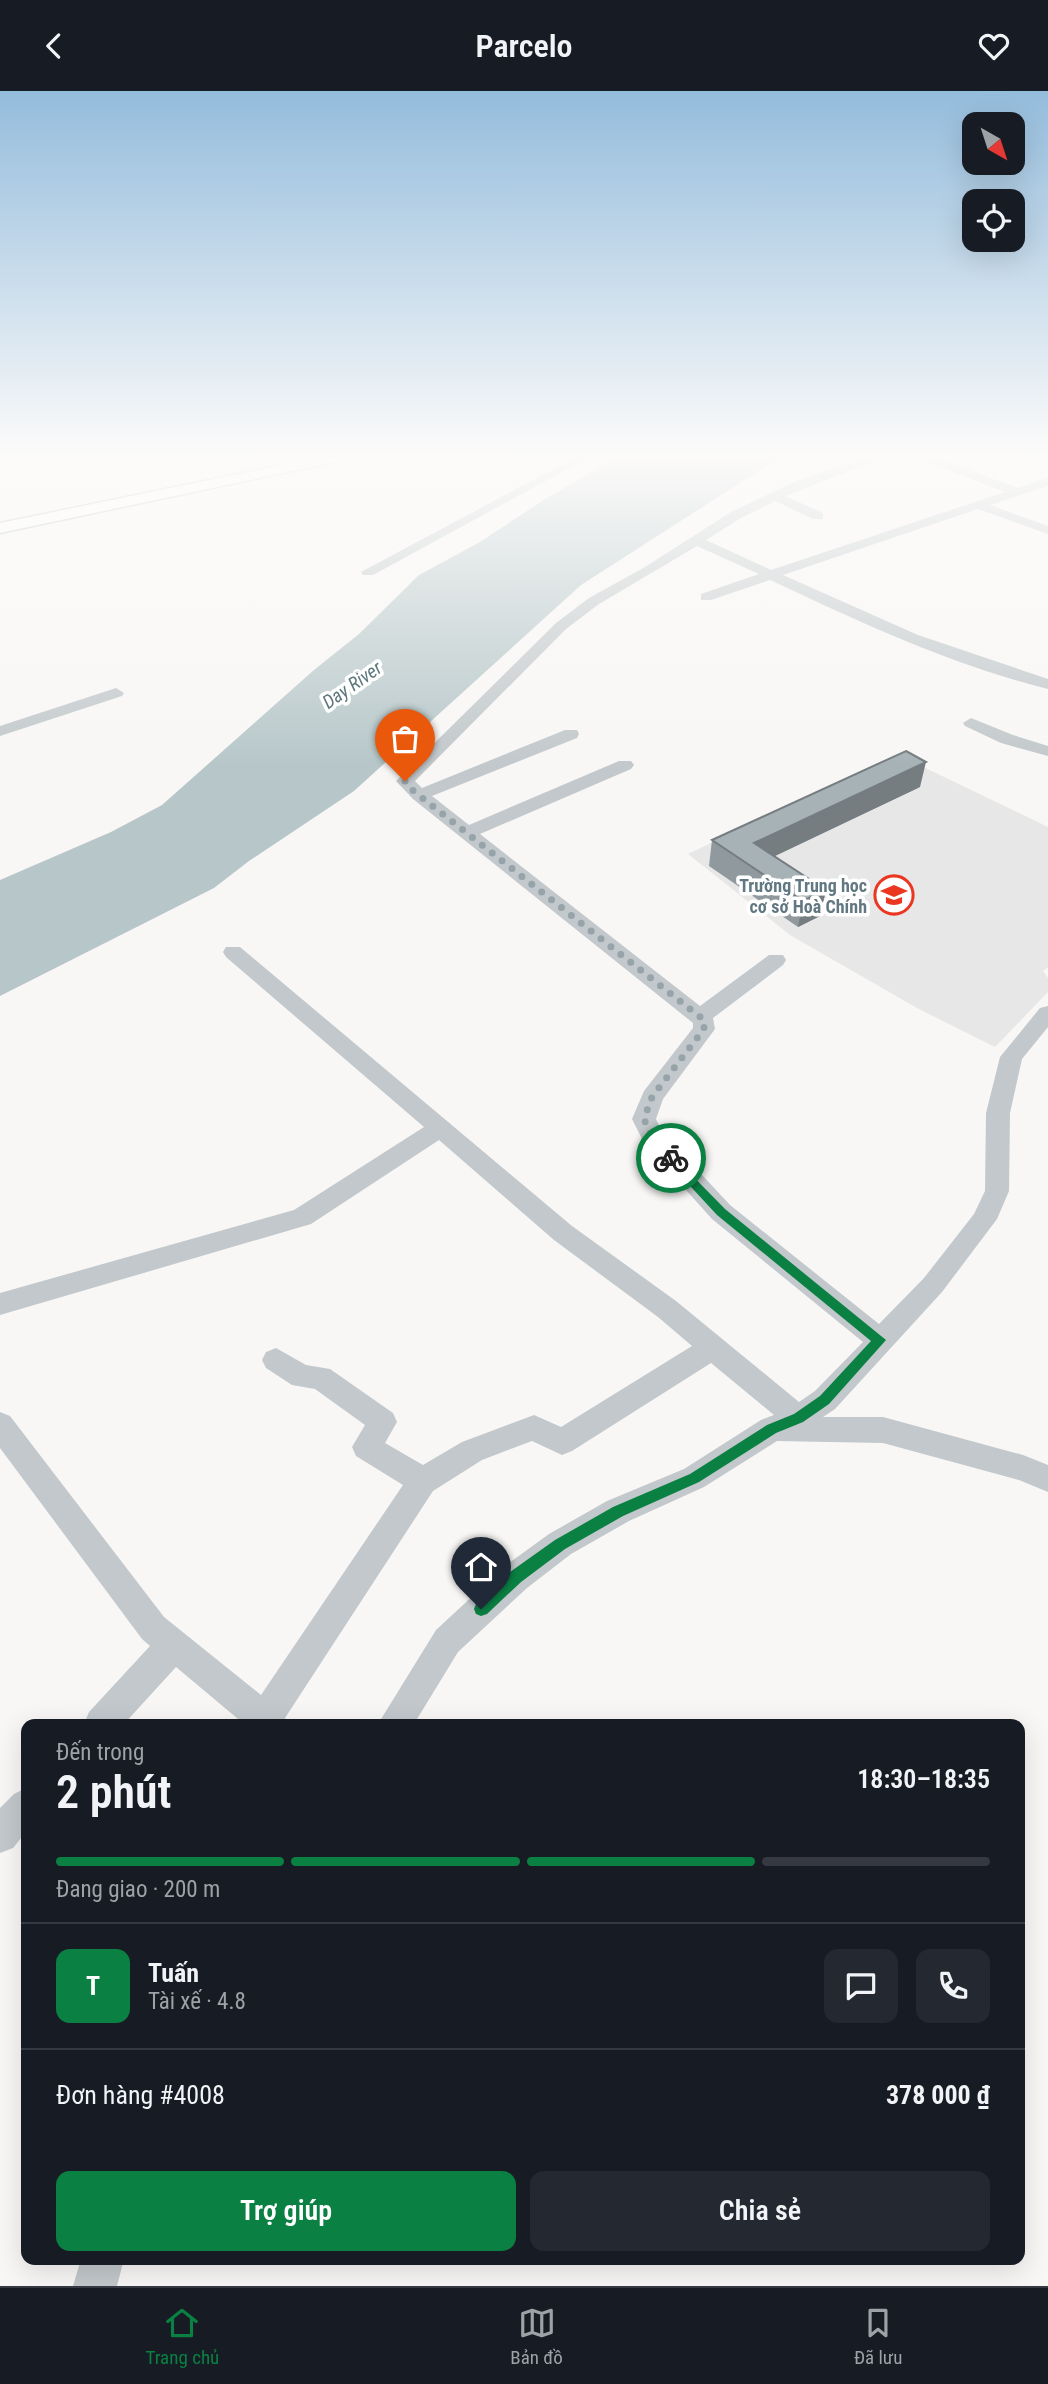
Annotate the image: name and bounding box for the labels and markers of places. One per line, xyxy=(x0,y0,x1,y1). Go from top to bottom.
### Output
pin xyxy=(375,709,435,781)
school or university icon: Trường Trung học cơ sở Hoà Chính xyxy=(873,874,915,916)
place label: Trường Trung học cơ sở Hoà Chính xyxy=(739,875,867,917)
pin xyxy=(451,1537,511,1609)

